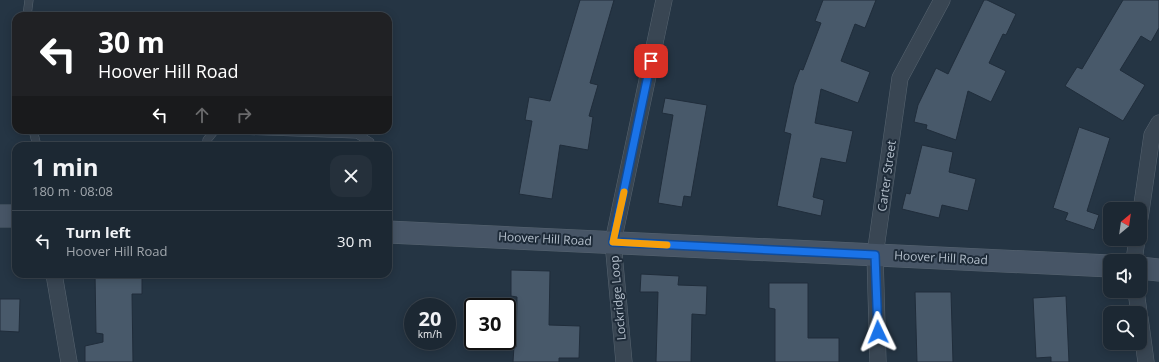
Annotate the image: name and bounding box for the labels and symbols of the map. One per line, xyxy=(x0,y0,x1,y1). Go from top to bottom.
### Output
pin xyxy=(634,44,668,78)
street label: Carter Street xyxy=(873,139,900,213)
north arrow xyxy=(1103,202,1147,246)
street label: Hoover Hill Road xyxy=(498,228,592,249)
street label: Hoover Hill Road xyxy=(894,247,988,268)
street label: Lockridge Loop xyxy=(605,255,630,341)
speed limit sign: 30 xyxy=(464,298,516,350)
position arrow xyxy=(857,311,899,353)

